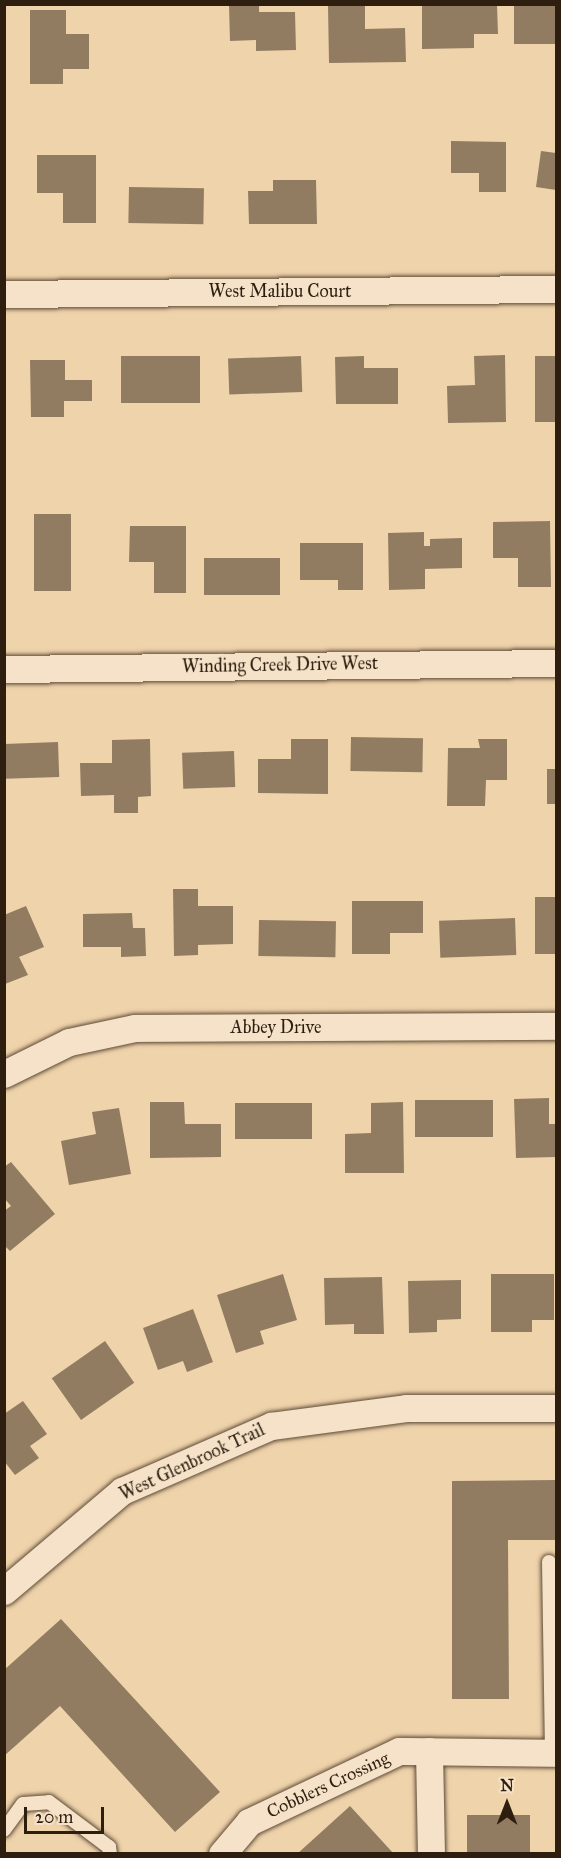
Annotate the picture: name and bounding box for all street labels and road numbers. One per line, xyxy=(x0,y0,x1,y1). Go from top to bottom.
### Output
street label: West Malibu Court xyxy=(209,280,351,302)
street label: Winding Creek Drive West xyxy=(182,652,378,678)
street label: Abbey Drive xyxy=(231,1016,321,1038)
street label: West Glenbrook Trail xyxy=(116,1419,268,1505)
street label: Cobblers Crossing xyxy=(263,1747,393,1823)

